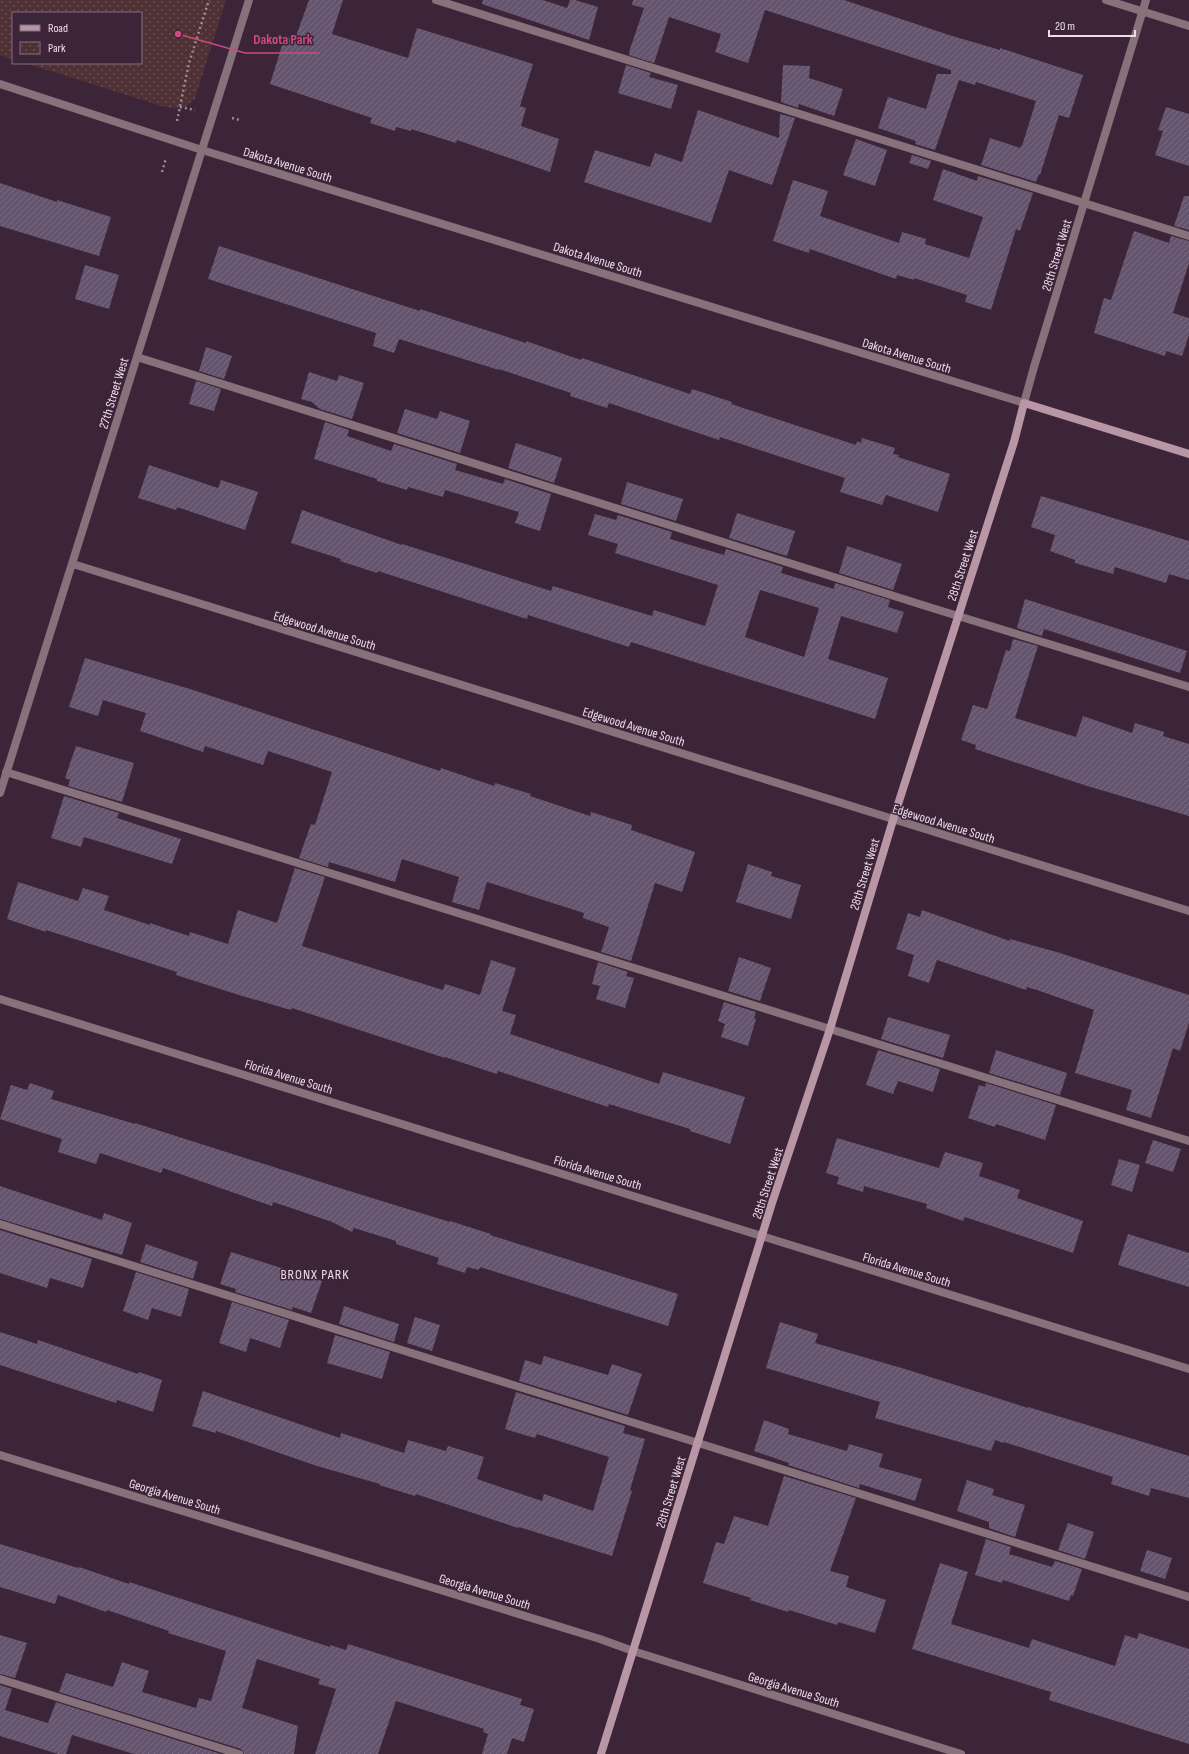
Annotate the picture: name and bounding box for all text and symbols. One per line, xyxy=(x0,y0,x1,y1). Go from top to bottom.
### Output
legend xyxy=(12,12,142,64)
scale bar xyxy=(1049,12,1135,38)
text: 20 m xyxy=(1055,19,1075,34)
text: Road xyxy=(48,21,68,36)
callout: Dakota Park xyxy=(245,27,320,53)
text: Dakota Park xyxy=(253,31,313,48)
text: Park xyxy=(48,41,66,56)
street label: Dakota Avenue South xyxy=(241,144,334,186)
street label: 28th Street West xyxy=(1038,217,1075,293)
street label: Dakota Avenue South xyxy=(551,239,644,281)
street label: Dakota Avenue South xyxy=(860,335,953,377)
street label: 27th Street West xyxy=(96,356,132,431)
street label: 28th Street West xyxy=(944,528,982,603)
street label: Edgewood Avenue South xyxy=(272,608,378,654)
street label: Edgewood Avenue South xyxy=(581,704,687,750)
street label: Edgewood Avenue South xyxy=(891,801,997,847)
street label: 28th Street West xyxy=(846,836,883,912)
street label: Florida Avenue South xyxy=(243,1056,335,1098)
street label: 28th Street West xyxy=(749,1146,787,1221)
street label: Florida Avenue South xyxy=(552,1152,644,1194)
street label: Florida Avenue South xyxy=(861,1249,953,1291)
district label: BRONX PARK xyxy=(280,1266,350,1283)
street label: 28th Street West xyxy=(652,1454,689,1530)
street label: Georgia Avenue South xyxy=(127,1475,222,1518)
street label: Georgia Avenue South xyxy=(437,1570,532,1613)
street label: Georgia Avenue South xyxy=(746,1668,841,1711)

